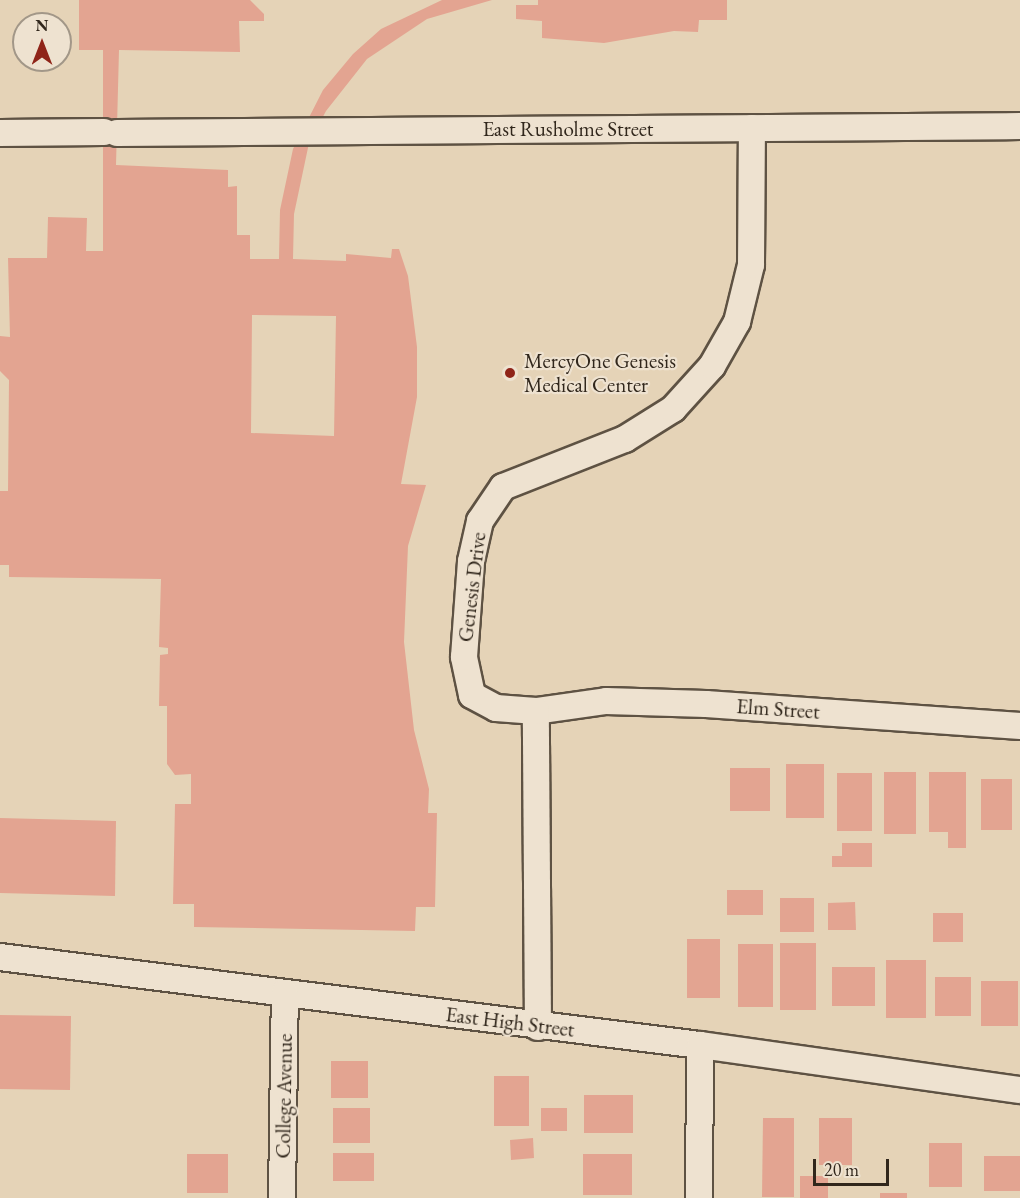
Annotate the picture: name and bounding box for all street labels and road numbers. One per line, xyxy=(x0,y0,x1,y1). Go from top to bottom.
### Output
street label: East Rusholme Street xyxy=(483,116,653,142)
street label: Genesis Drive xyxy=(453,531,491,643)
street label: Elm Street xyxy=(735,694,821,724)
street label: East High Street xyxy=(444,1002,576,1042)
street label: College Avenue xyxy=(270,1033,298,1159)

